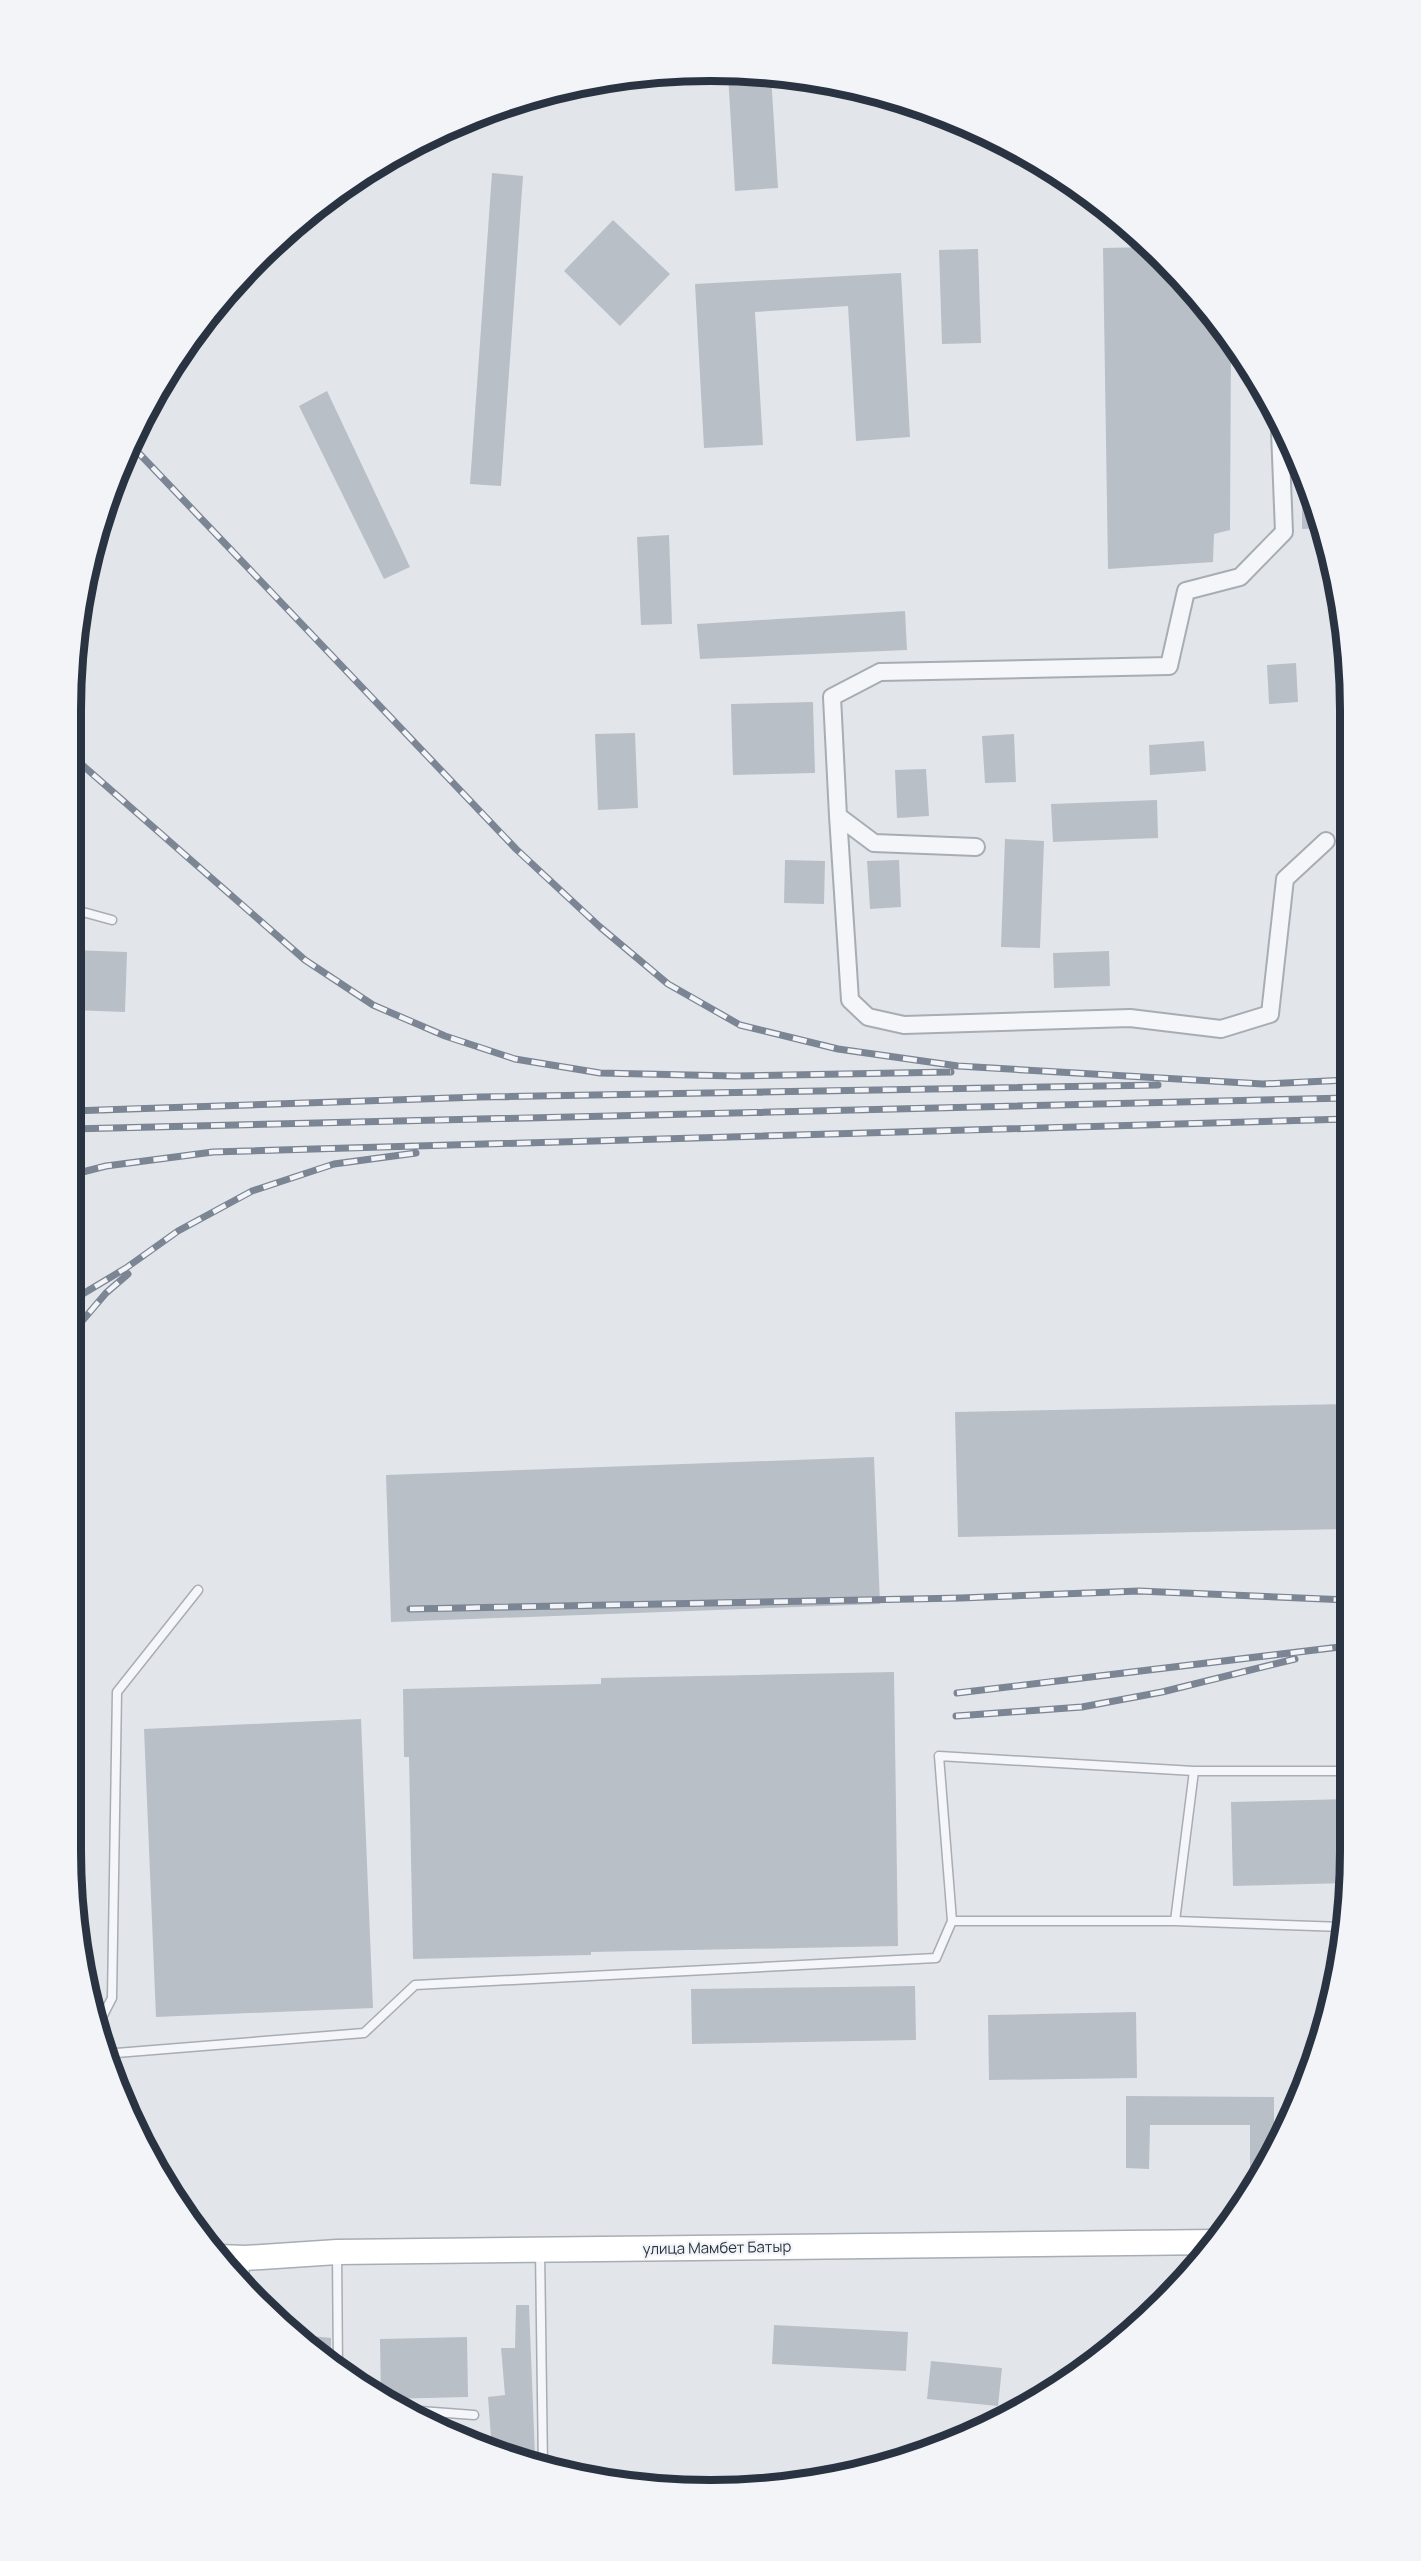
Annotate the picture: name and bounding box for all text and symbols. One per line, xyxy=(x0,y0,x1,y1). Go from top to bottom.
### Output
street label: улица Мамбет Батыр xyxy=(643,2236,792,2259)

